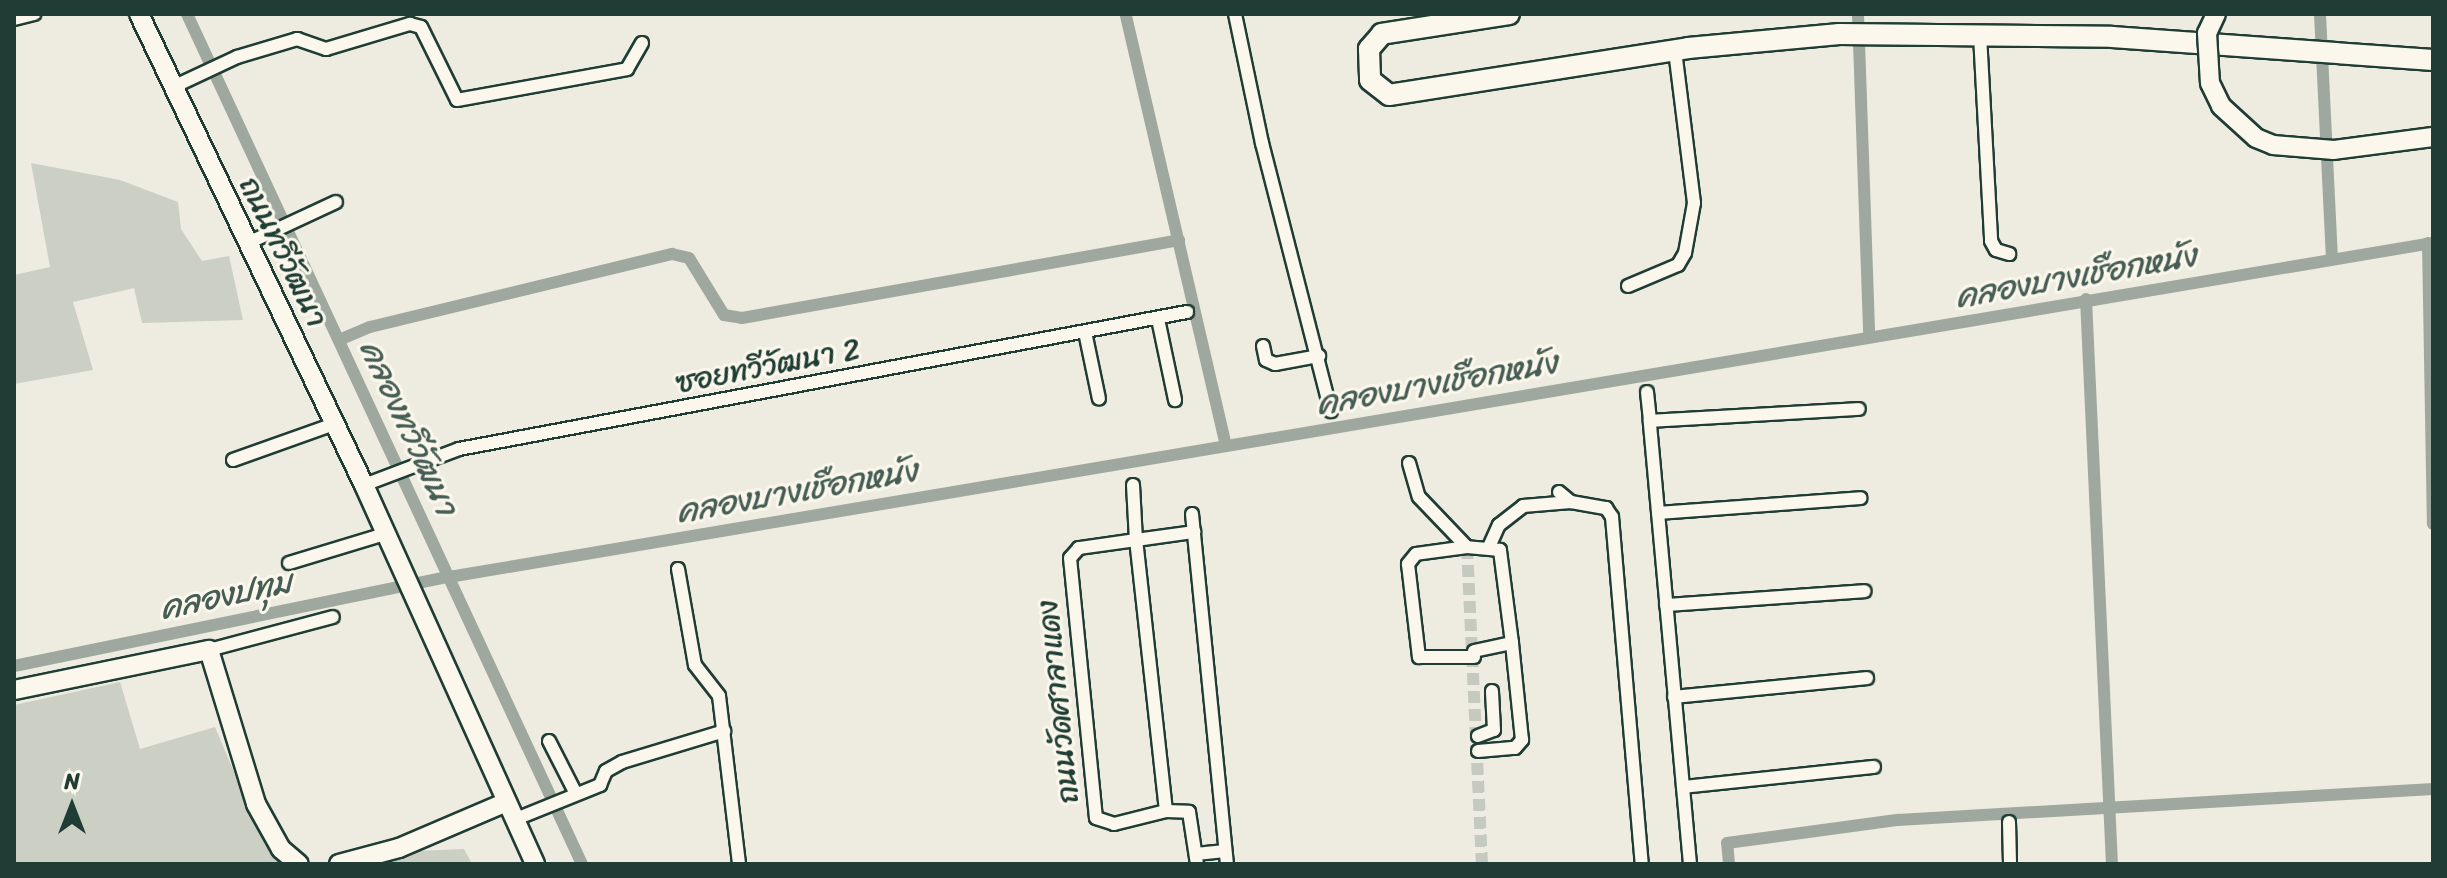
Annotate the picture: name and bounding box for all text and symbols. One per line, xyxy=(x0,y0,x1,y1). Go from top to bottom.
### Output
street label: ถนนทวีวัฒนา xyxy=(231,171,335,333)
water label: คลองบางเชือกหนัง xyxy=(1953,237,2199,317)
street label: ซอยทวีวัฒนา 2 xyxy=(673,330,863,402)
water label: คลองทวีวัฒนา xyxy=(351,334,465,522)
water label: คลองบางเชือกหนัง xyxy=(1314,344,1560,424)
water label: คลองบางเชือกหนัง xyxy=(674,452,920,532)
water label: คลองปทุม xyxy=(157,563,295,629)
street label: ถนนวัดศาลาแดง xyxy=(1029,598,1087,806)
text: N xyxy=(64,762,80,801)
north arrow xyxy=(32,766,112,846)

